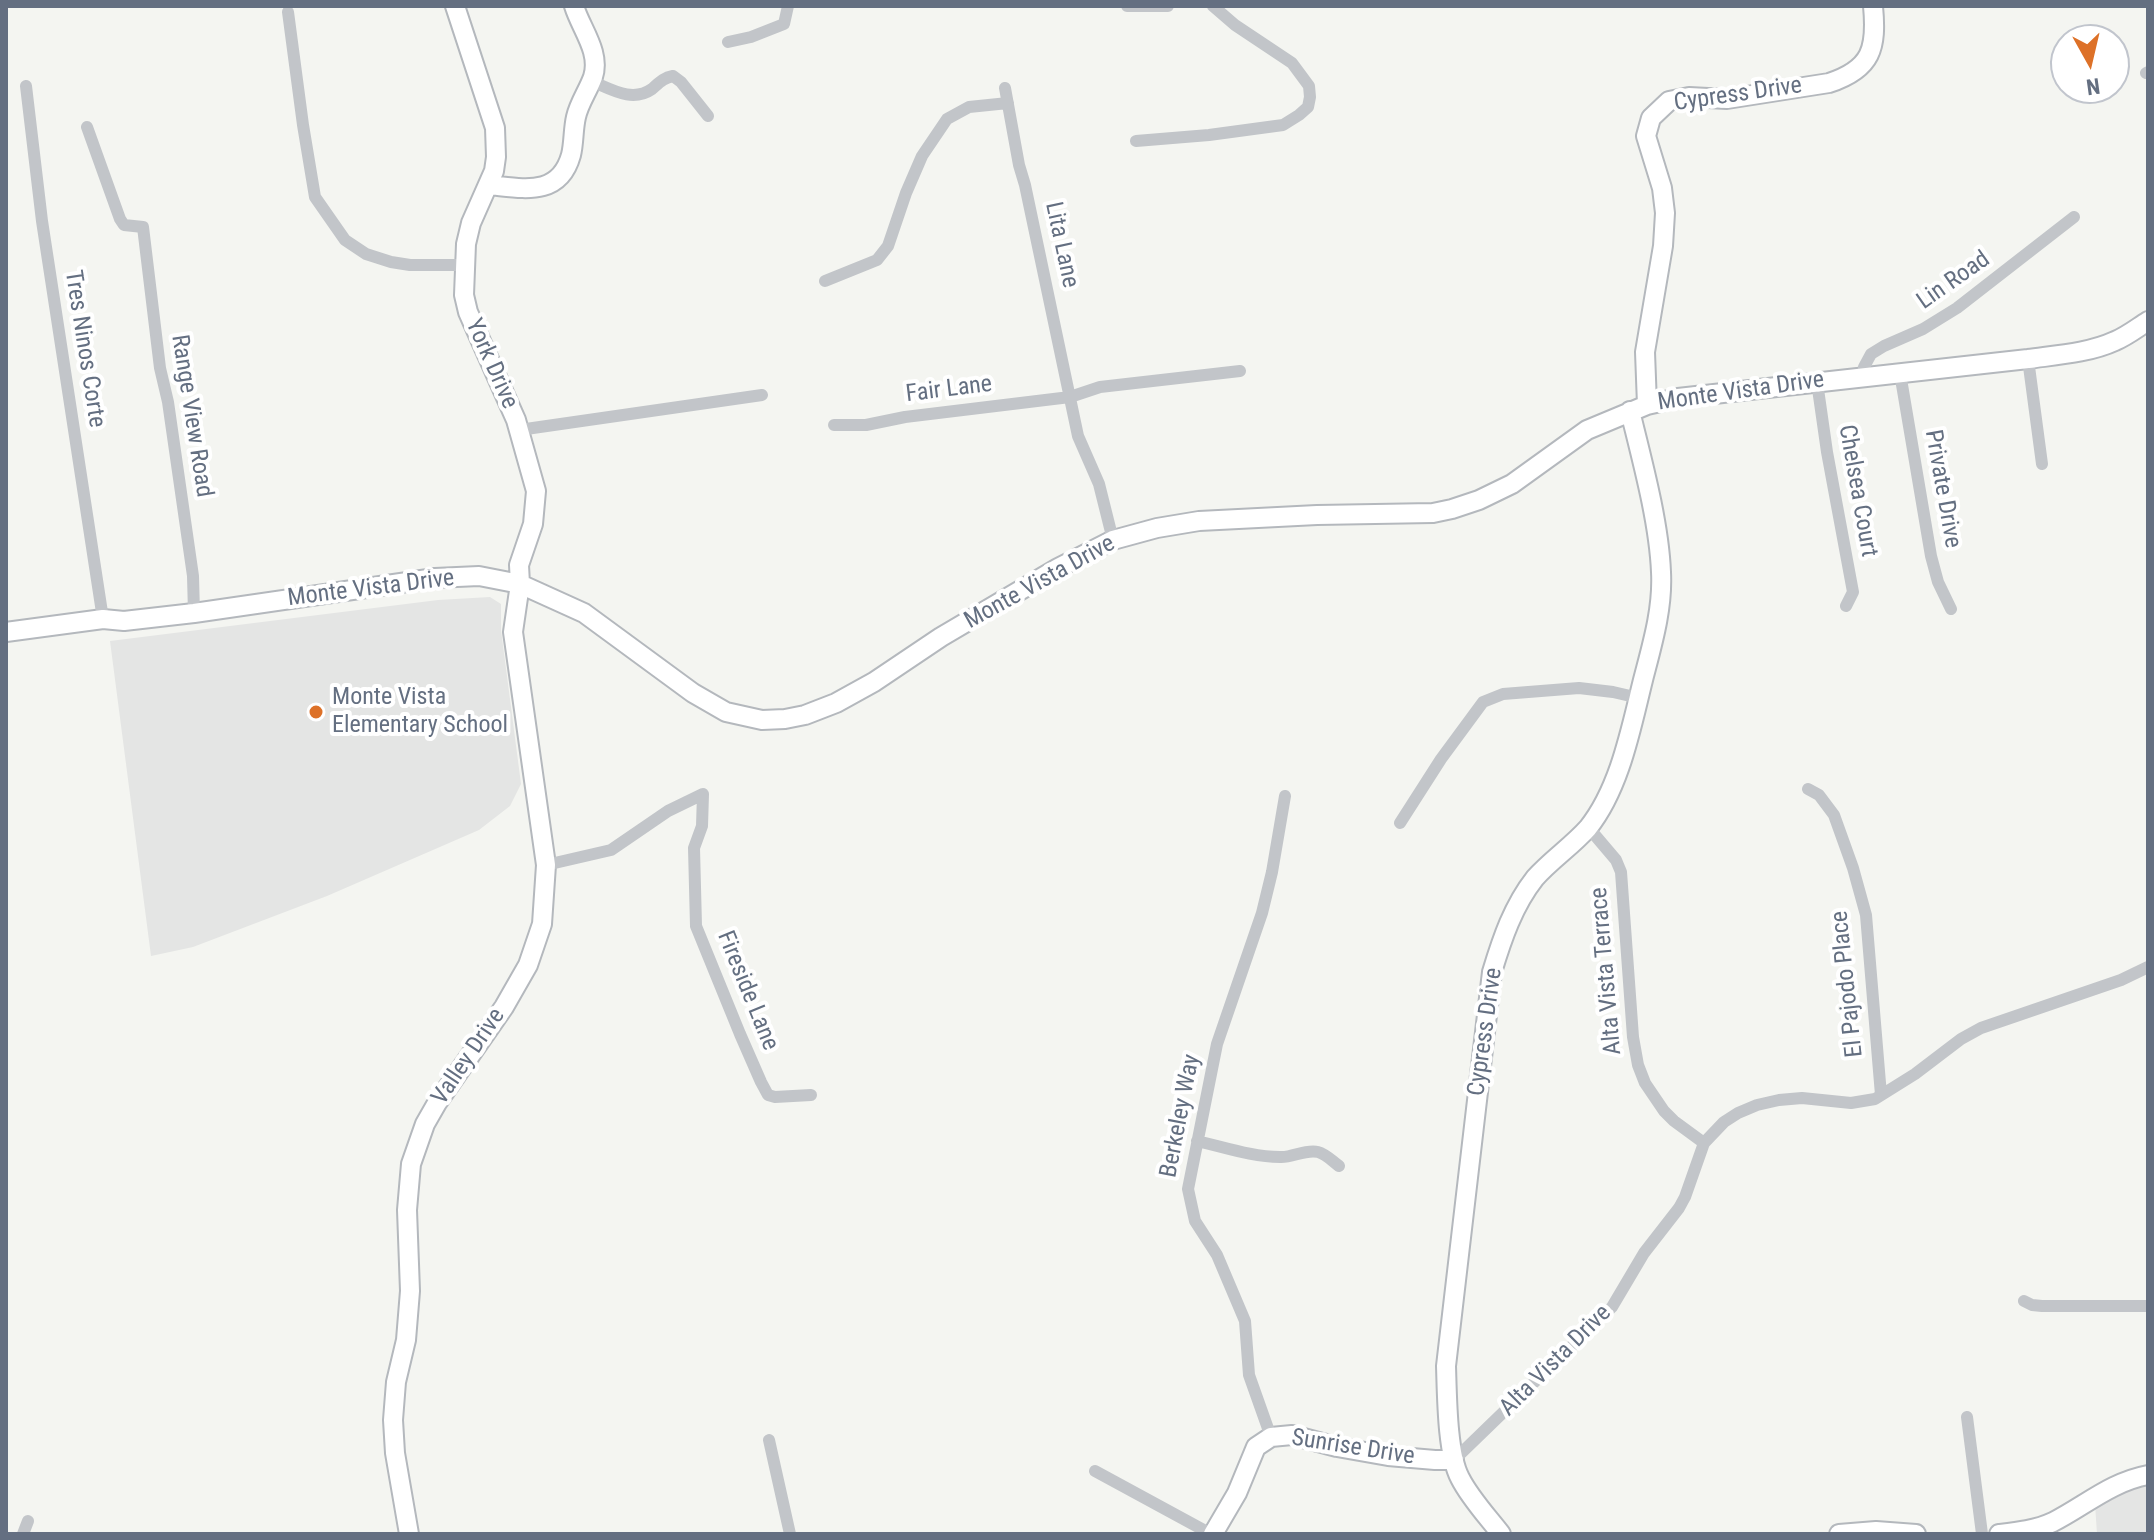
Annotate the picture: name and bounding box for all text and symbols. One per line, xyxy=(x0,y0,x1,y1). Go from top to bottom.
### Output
north arrow xyxy=(2050,24,2130,104)
street label: Cypress Drive xyxy=(1672,72,1804,118)
text: N xyxy=(2085,73,2102,100)
street label: Lita Lane xyxy=(1038,200,1084,290)
street label: Lin Road xyxy=(1912,246,1996,316)
street label: Tres Ninos Corte xyxy=(57,268,111,430)
street label: York Drive xyxy=(458,315,524,413)
street label: Range View Road xyxy=(164,333,218,499)
street label: Monte Vista Drive xyxy=(1656,366,1826,418)
street label: Fair Lane xyxy=(904,370,994,410)
street label: Chelsea Court xyxy=(1831,423,1883,559)
street label: Private Drive xyxy=(1917,428,1967,550)
street label: Monte Vista Drive xyxy=(960,530,1120,636)
street label: Monte Vista Drive xyxy=(286,564,456,614)
place label: Monte Vista Elementary School xyxy=(332,684,508,740)
marker: Monte Vista Elementary School xyxy=(307,703,325,721)
street label: Alta Vista Terrace xyxy=(1585,886,1629,1056)
street label: El Pajodo Place xyxy=(1826,909,1870,1059)
street label: Fireside Lane xyxy=(710,927,784,1055)
street label: Cypress Drive xyxy=(1463,966,1509,1098)
street label: Valley Drive xyxy=(426,1003,512,1111)
street label: Berkeley Way xyxy=(1155,1052,1207,1180)
street label: Alta Vista Drive xyxy=(1494,1299,1618,1423)
street label: Sunrise Drive xyxy=(1289,1424,1417,1472)

